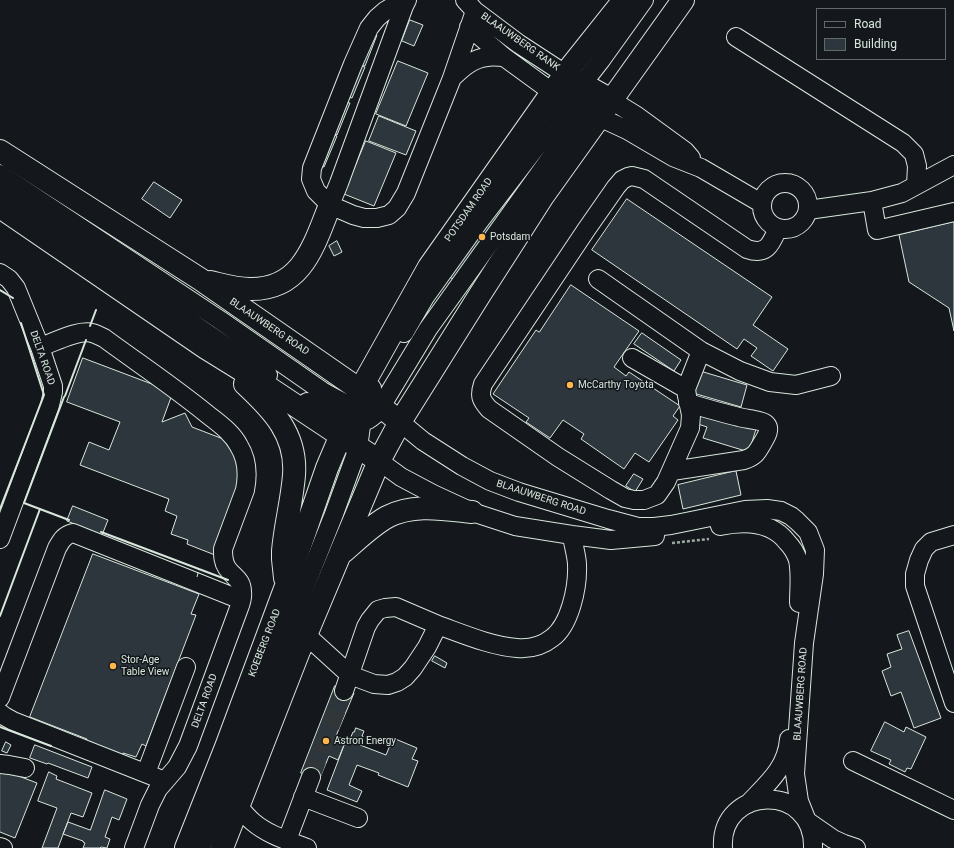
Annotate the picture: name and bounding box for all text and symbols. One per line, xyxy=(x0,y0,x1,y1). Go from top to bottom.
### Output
legend xyxy=(816,8,946,60)
street label: BLAAUWBERG RANK xyxy=(478,10,562,74)
text: Road xyxy=(854,17,882,31)
text: Building xyxy=(854,37,897,51)
street label: POTSDAM ROAD xyxy=(443,176,495,244)
place label: Potsdam xyxy=(490,231,530,243)
marker: Potsdam xyxy=(477,232,487,242)
street label: BLAAUWBERG ROAD xyxy=(227,296,311,358)
street label: DELTA ROAD xyxy=(27,329,57,387)
place label: McCarthy Toyota xyxy=(578,379,654,391)
marker: McCarthy Toyota xyxy=(565,380,575,390)
street label: BLAAUWBERG ROAD xyxy=(495,478,587,518)
street label: KOEBERG ROAD xyxy=(246,607,284,679)
street label: BLAAUWBERG ROAD xyxy=(792,647,810,741)
place label: Stor-Age Table View xyxy=(121,654,169,678)
marker: Stor-Age Table View xyxy=(108,661,118,671)
street label: DELTA ROAD xyxy=(190,672,220,730)
place label: Astron Energy xyxy=(334,735,396,747)
marker: Astron Energy xyxy=(321,736,331,746)

